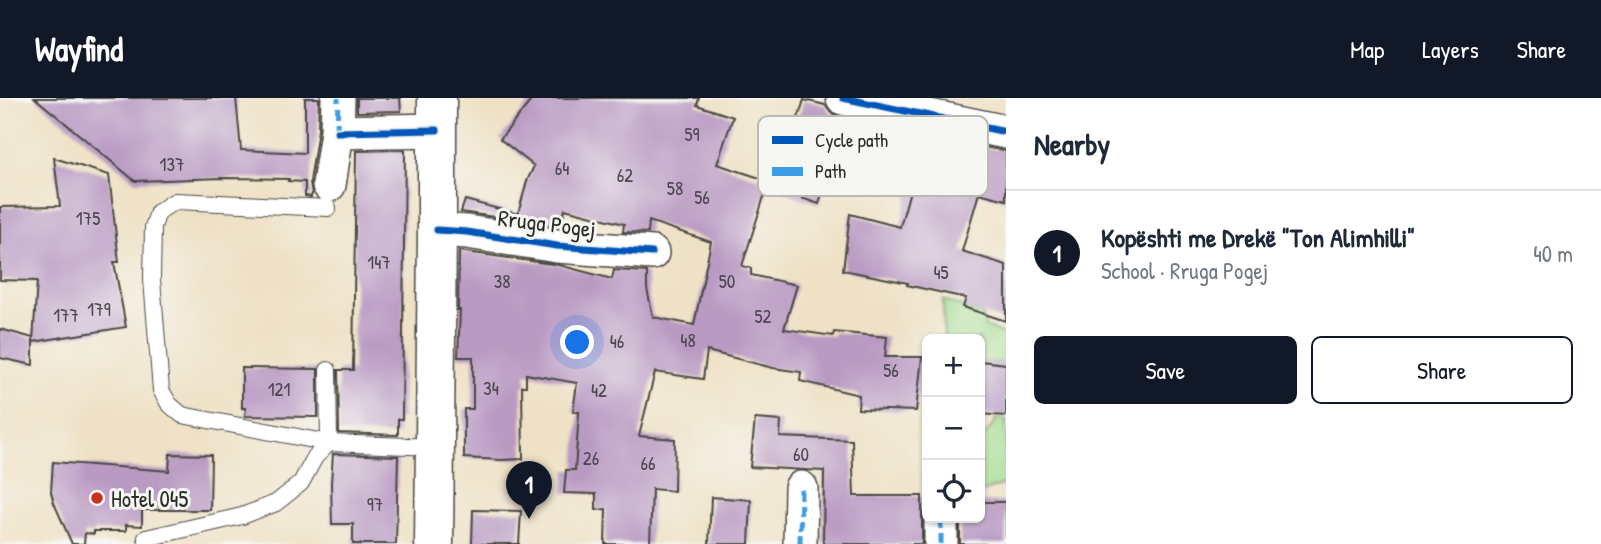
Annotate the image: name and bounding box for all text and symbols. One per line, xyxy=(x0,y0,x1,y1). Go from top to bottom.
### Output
text: Wayfind xyxy=(35,27,123,71)
text: Map xyxy=(1350,33,1384,65)
text: Layers xyxy=(1422,33,1479,65)
text: Share xyxy=(1517,33,1566,65)
legend xyxy=(758,116,988,196)
house number: 59 xyxy=(684,121,700,147)
text: Nearby xyxy=(1034,124,1110,164)
text: Cycle path xyxy=(815,127,888,153)
house number: 137 xyxy=(160,151,184,177)
house number: 64 xyxy=(555,155,569,181)
text: Path xyxy=(815,158,846,184)
house number: 62 xyxy=(617,162,633,188)
house number: 58 xyxy=(667,175,683,201)
house number: 56 xyxy=(694,184,710,210)
street label: Rruga Pogej xyxy=(496,202,598,244)
house number: 175 xyxy=(76,205,100,231)
text: Kopështi me Drekë "Ton Alimhilli" xyxy=(1101,220,1415,255)
text: 1 xyxy=(1053,238,1061,269)
text: 40 m xyxy=(1533,238,1573,269)
house number: 147 xyxy=(367,249,391,275)
text: School · Rruga Pogej xyxy=(1101,255,1268,286)
house number: 45 xyxy=(933,259,949,285)
house number: 38 xyxy=(494,268,510,294)
house number: 50 xyxy=(719,268,735,294)
house number: 179 xyxy=(87,296,111,322)
house number: 177 xyxy=(53,302,79,328)
house number: 52 xyxy=(755,303,772,329)
your location xyxy=(560,325,594,359)
house number: 48 xyxy=(680,327,696,353)
house number: 46 xyxy=(610,328,624,354)
map controls xyxy=(922,334,985,523)
button: + xyxy=(922,334,985,397)
button: Save xyxy=(1034,336,1297,404)
button: Share xyxy=(1311,336,1573,404)
house number: 56 xyxy=(883,357,899,383)
house number: 34 xyxy=(483,375,499,401)
house number: 121 xyxy=(268,376,290,402)
house number: 42 xyxy=(591,377,607,403)
button: − xyxy=(922,397,985,460)
house number: 60 xyxy=(793,441,809,467)
house number: 26 xyxy=(583,445,599,471)
house number: 66 xyxy=(640,450,656,476)
button: locate xyxy=(922,460,985,523)
pin: 1 xyxy=(506,461,552,519)
place label: Hotel 045 xyxy=(111,483,188,514)
marker: Hotel 045 xyxy=(89,490,105,506)
house number: 97 xyxy=(367,491,383,517)

